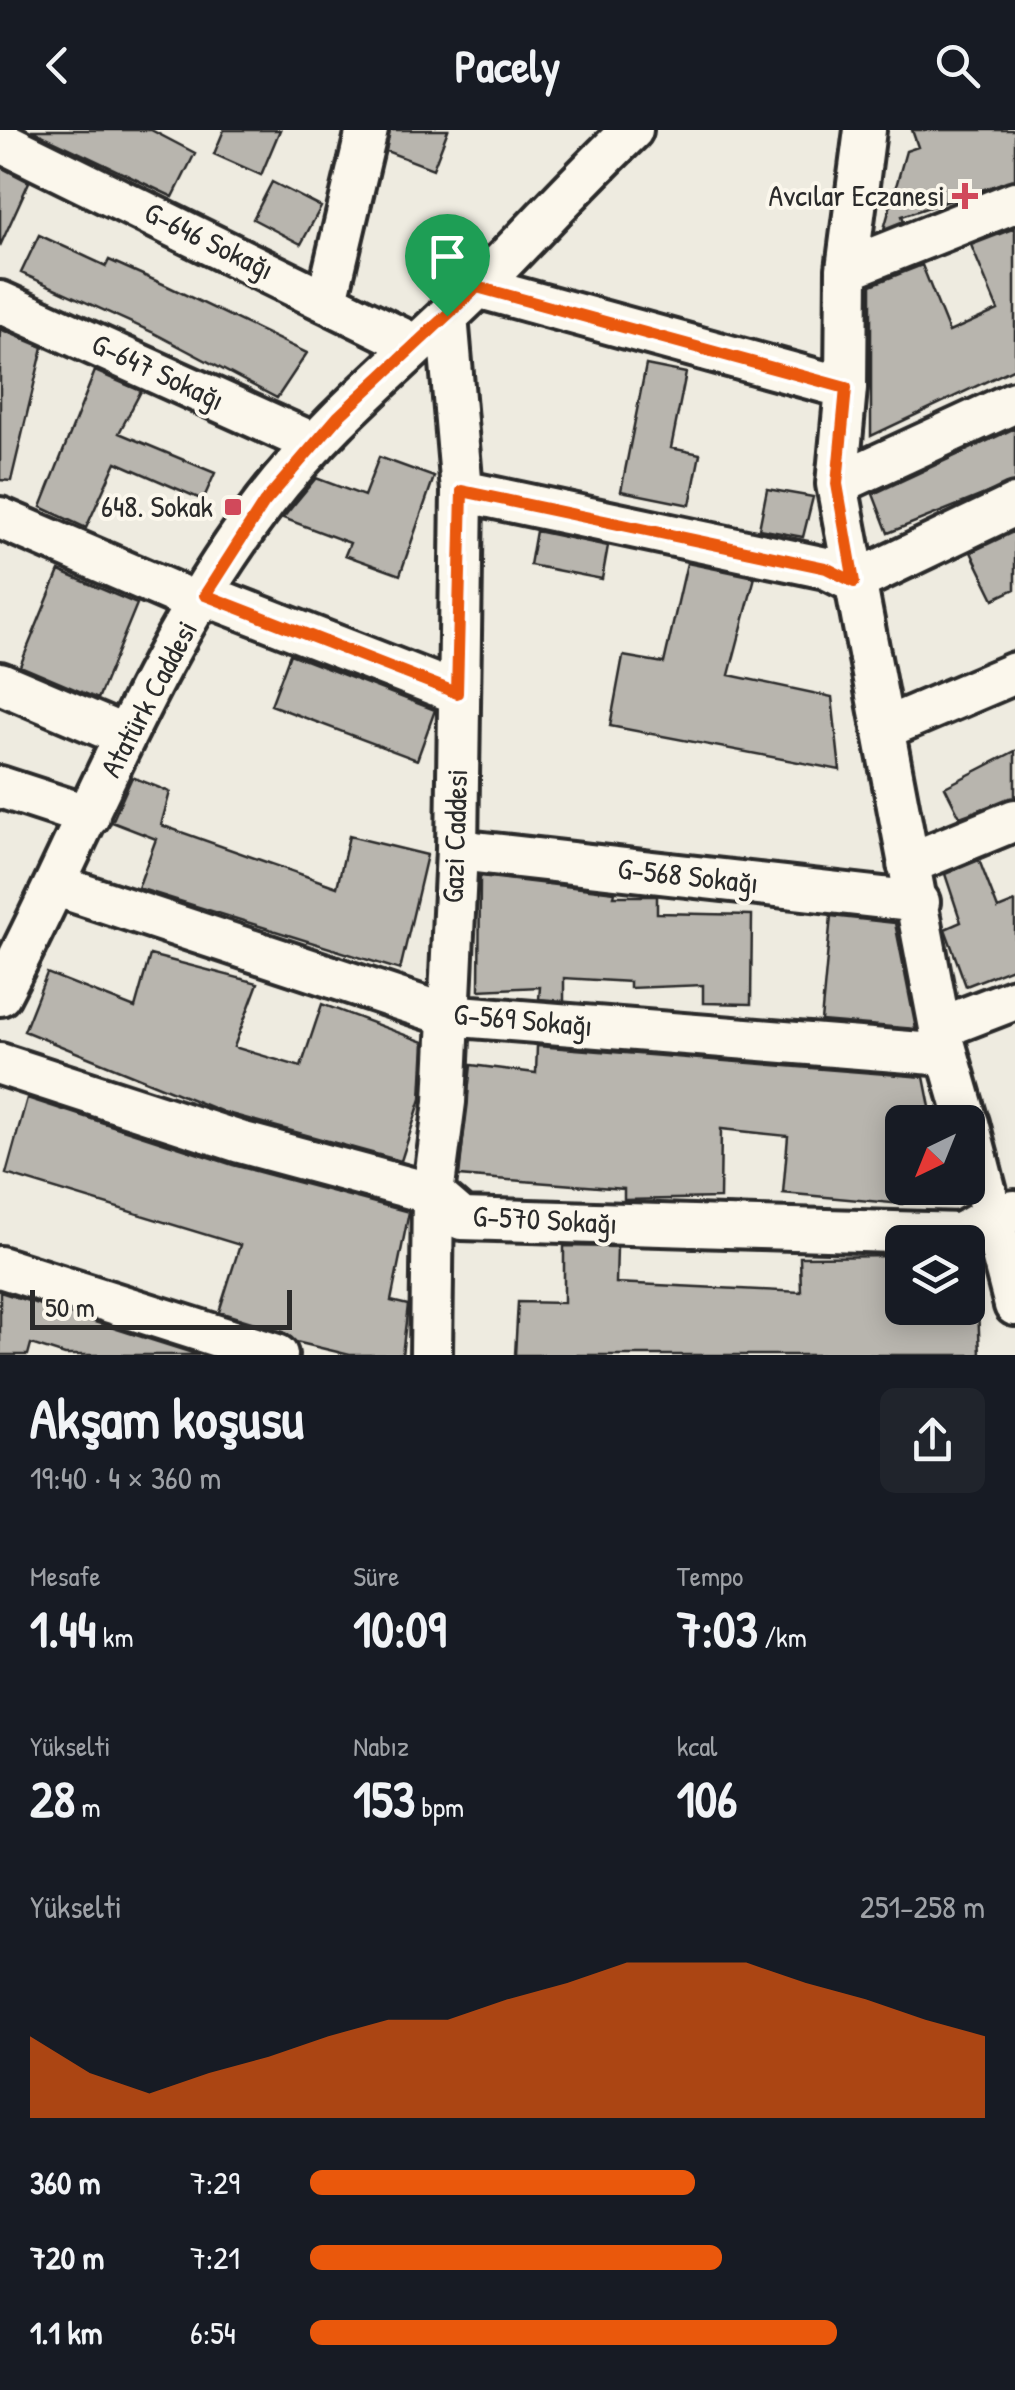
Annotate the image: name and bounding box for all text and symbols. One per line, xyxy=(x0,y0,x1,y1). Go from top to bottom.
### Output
text: Pacely xyxy=(455,35,560,96)
icon: back xyxy=(30,38,85,93)
icon: search xyxy=(930,38,985,93)
place label: Avcılar Eczanesi xyxy=(769,175,945,215)
marker: Avcılar Eczanesi xyxy=(954,185,976,207)
street label: G-646 Sokağı xyxy=(138,192,281,288)
pin xyxy=(405,214,490,317)
icon: arrive xyxy=(420,229,475,284)
street label: G-647 Sokağı xyxy=(86,323,231,419)
place label: 648. Sokak xyxy=(101,486,213,526)
marker: 648. Sokak xyxy=(222,496,244,518)
street label: Atatürk Caddesi xyxy=(90,613,206,784)
street label: Gazi Caddesi xyxy=(432,768,476,904)
street label: G-568 Sokağı xyxy=(616,848,760,902)
street label: G-569 Sokağı xyxy=(452,993,594,1045)
north arrow xyxy=(885,1105,985,1205)
map controls xyxy=(885,1105,985,1325)
street label: G-570 Sokağı xyxy=(472,1195,618,1243)
button: layers xyxy=(885,1225,985,1325)
scale bar xyxy=(30,1285,292,1330)
text: 50 m xyxy=(45,1288,95,1326)
text: Akşam koşusu xyxy=(30,1381,304,1455)
button: share xyxy=(880,1388,985,1493)
text: 19:40 · 4 × 360 m xyxy=(30,1456,221,1499)
text: Mesafe xyxy=(30,1557,101,1595)
text: Süre xyxy=(353,1557,399,1595)
text: Tempo xyxy=(677,1557,743,1595)
text: 1.44 xyxy=(30,1595,96,1663)
text: 10:09 xyxy=(353,1595,446,1663)
text: 7:03 xyxy=(677,1595,758,1663)
text: km xyxy=(96,1618,133,1656)
text: /km xyxy=(758,1618,807,1656)
text: Yükselti xyxy=(30,1727,110,1765)
text: Nabız xyxy=(353,1727,409,1765)
text: kcal xyxy=(677,1727,718,1765)
text: 28 xyxy=(30,1765,75,1833)
text: 153 xyxy=(353,1765,415,1833)
text: 106 xyxy=(677,1765,737,1833)
text: m xyxy=(75,1788,101,1826)
text: bpm xyxy=(415,1788,464,1826)
text: Yükselti xyxy=(30,1885,122,1928)
text: 251–258 m xyxy=(860,1885,985,1928)
text: 360 m xyxy=(30,2161,101,2204)
text: 7:29 xyxy=(190,2161,240,2204)
text: 720 m xyxy=(30,2236,104,2279)
text: 7:21 xyxy=(190,2236,240,2279)
text: 1.1 km xyxy=(30,2311,102,2354)
text: 6:54 xyxy=(190,2311,236,2354)

